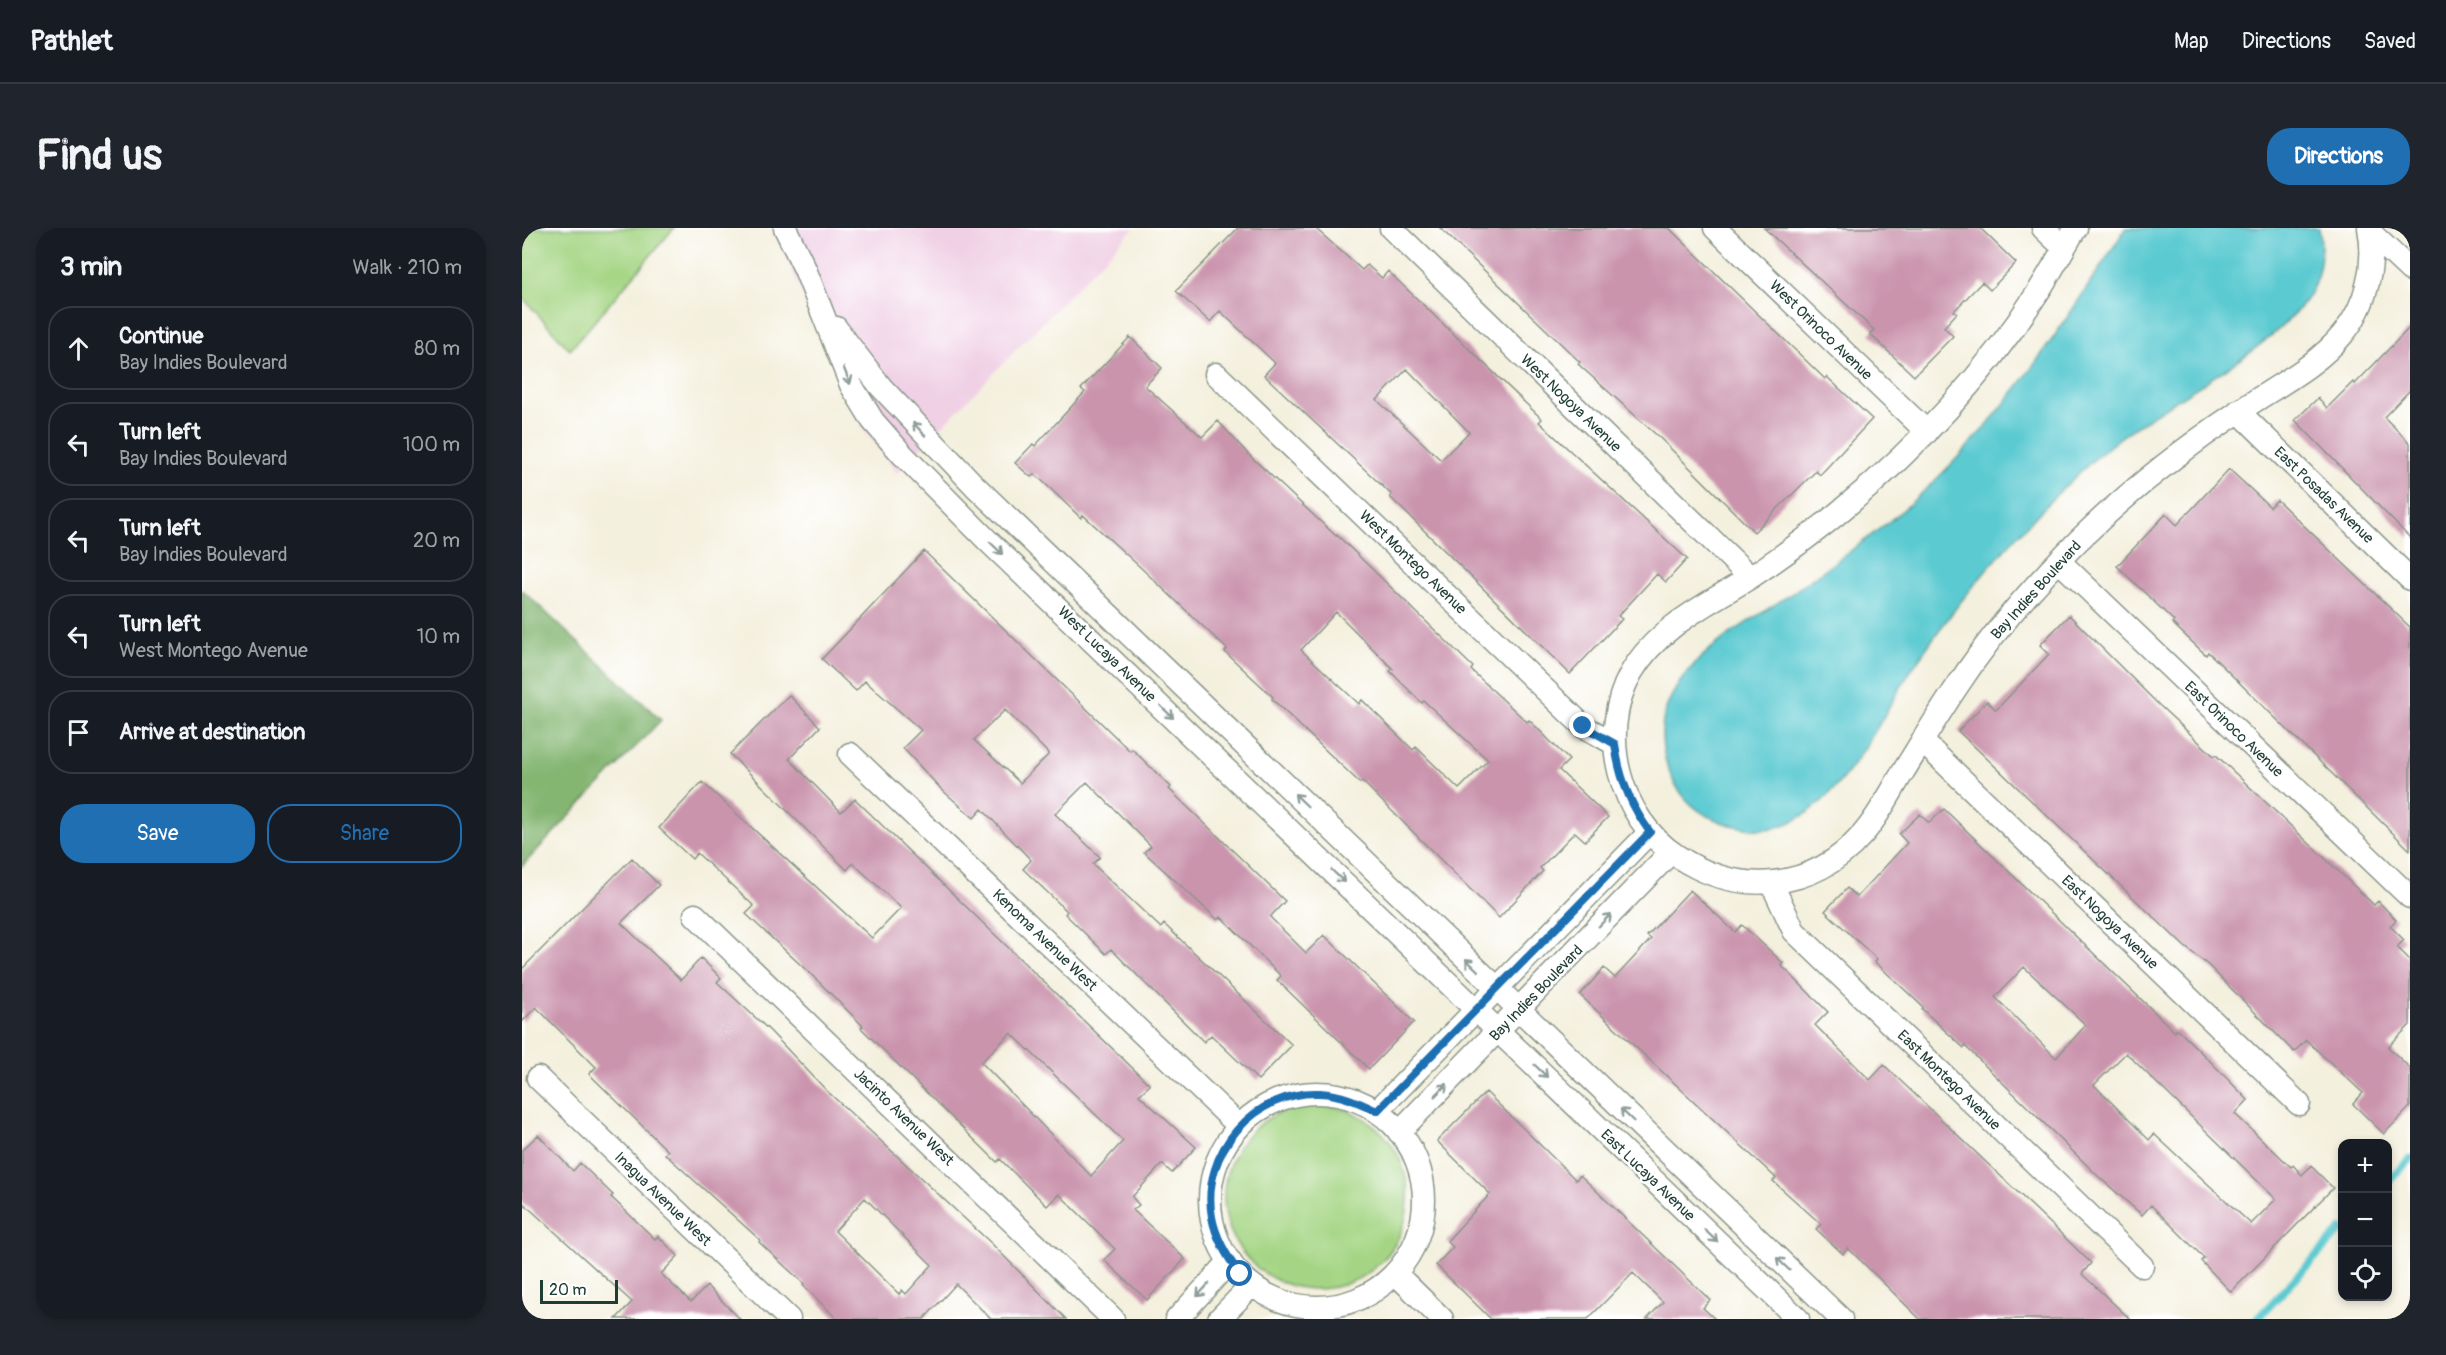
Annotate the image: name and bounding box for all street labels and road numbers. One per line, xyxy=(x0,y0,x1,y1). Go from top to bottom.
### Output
street label: West Orinoco Avenue xyxy=(1765,276,1876,385)
street label: West Nogoya Avenue xyxy=(1516,350,1625,457)
street label: East Posadas Avenue xyxy=(2270,443,2378,548)
street label: West Montego Avenue xyxy=(1355,506,1471,619)
street label: Bay Indies Boulevard xyxy=(1987,537,2086,644)
street label: West Lucaya Avenue xyxy=(1053,603,1160,707)
street label: East Orinoco Avenue xyxy=(2180,677,2287,782)
street label: East Nogoya Avenue xyxy=(2057,871,2162,974)
street label: Kenoma Avenue West xyxy=(988,885,1102,996)
street label: Bay Indies Boulevard xyxy=(1486,941,1587,1045)
street label: East Montego Avenue xyxy=(1893,1026,2005,1135)
street label: Jacinto Avenue West xyxy=(849,1065,959,1171)
street label: East Lucaya Avenue xyxy=(1596,1125,1699,1226)
street label: Inagua Avenue West xyxy=(610,1148,716,1251)

